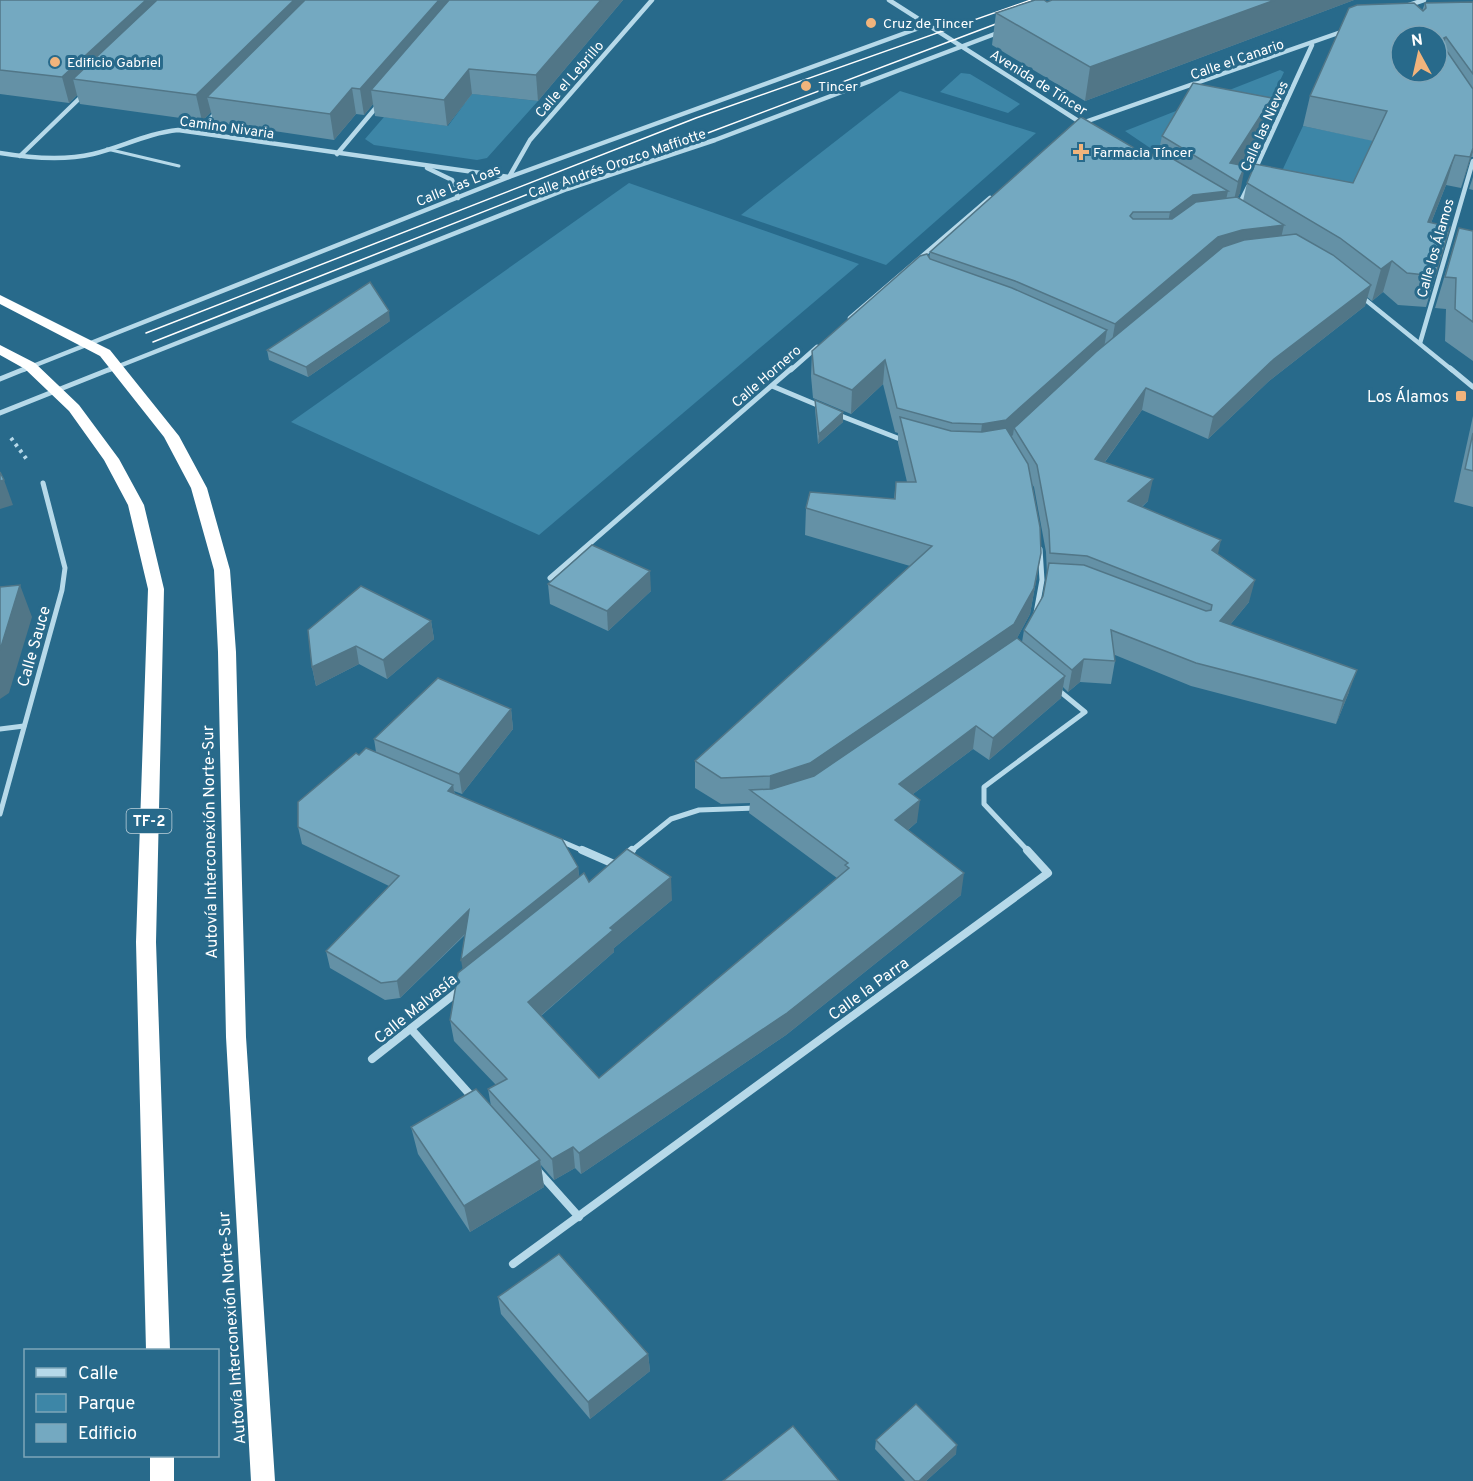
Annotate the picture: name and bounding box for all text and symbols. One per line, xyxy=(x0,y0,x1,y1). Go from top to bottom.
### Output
marker: Cruz de Tincer xyxy=(864,16,878,30)
place label: Cruz de Tincer xyxy=(883,16,974,33)
north arrow xyxy=(1389,24,1449,84)
text: N xyxy=(1410,30,1424,52)
street label: Calle el Canario xyxy=(1188,36,1287,84)
street label: Calle el Lebrillo xyxy=(532,38,608,122)
street label: Avenida de Tíncer xyxy=(986,46,1091,120)
marker: Edificio Gabriel xyxy=(48,55,62,69)
place label: Edificio Gabriel xyxy=(67,55,161,72)
marker: Tincer xyxy=(799,79,813,93)
place label: Tincer xyxy=(818,79,859,96)
street label: Calle las Nieves xyxy=(1238,79,1293,174)
street label: Camino Nivaria xyxy=(178,113,275,144)
street label: Calle Andrés Orozco Maffiotte xyxy=(526,126,709,203)
marker: Farmacia Tíncer xyxy=(1074,145,1088,159)
place label: Farmacia Tíncer xyxy=(1093,145,1193,162)
street label: Calle Las Loas xyxy=(414,162,503,211)
street label: Calle los Álamos xyxy=(1413,197,1459,300)
street label: Calle Hornero xyxy=(729,342,805,412)
place label: Los Álamos xyxy=(1367,386,1449,408)
marker: Los Álamos xyxy=(1454,389,1468,403)
street label: Calle Sauce xyxy=(14,604,56,689)
street label: Autovía Interconexión Norte-Sur xyxy=(199,725,223,959)
road number: TF-2 xyxy=(126,809,172,833)
street label: Calle la Parra xyxy=(825,954,913,1026)
street label: Calle Malvasía xyxy=(371,970,462,1049)
street label: Autovía Interconexión Norte-Sur xyxy=(215,1211,251,1445)
legend xyxy=(24,1349,219,1457)
text: Calle xyxy=(78,1363,118,1386)
text: Parque xyxy=(78,1393,135,1416)
text: Edificio xyxy=(78,1423,137,1446)

